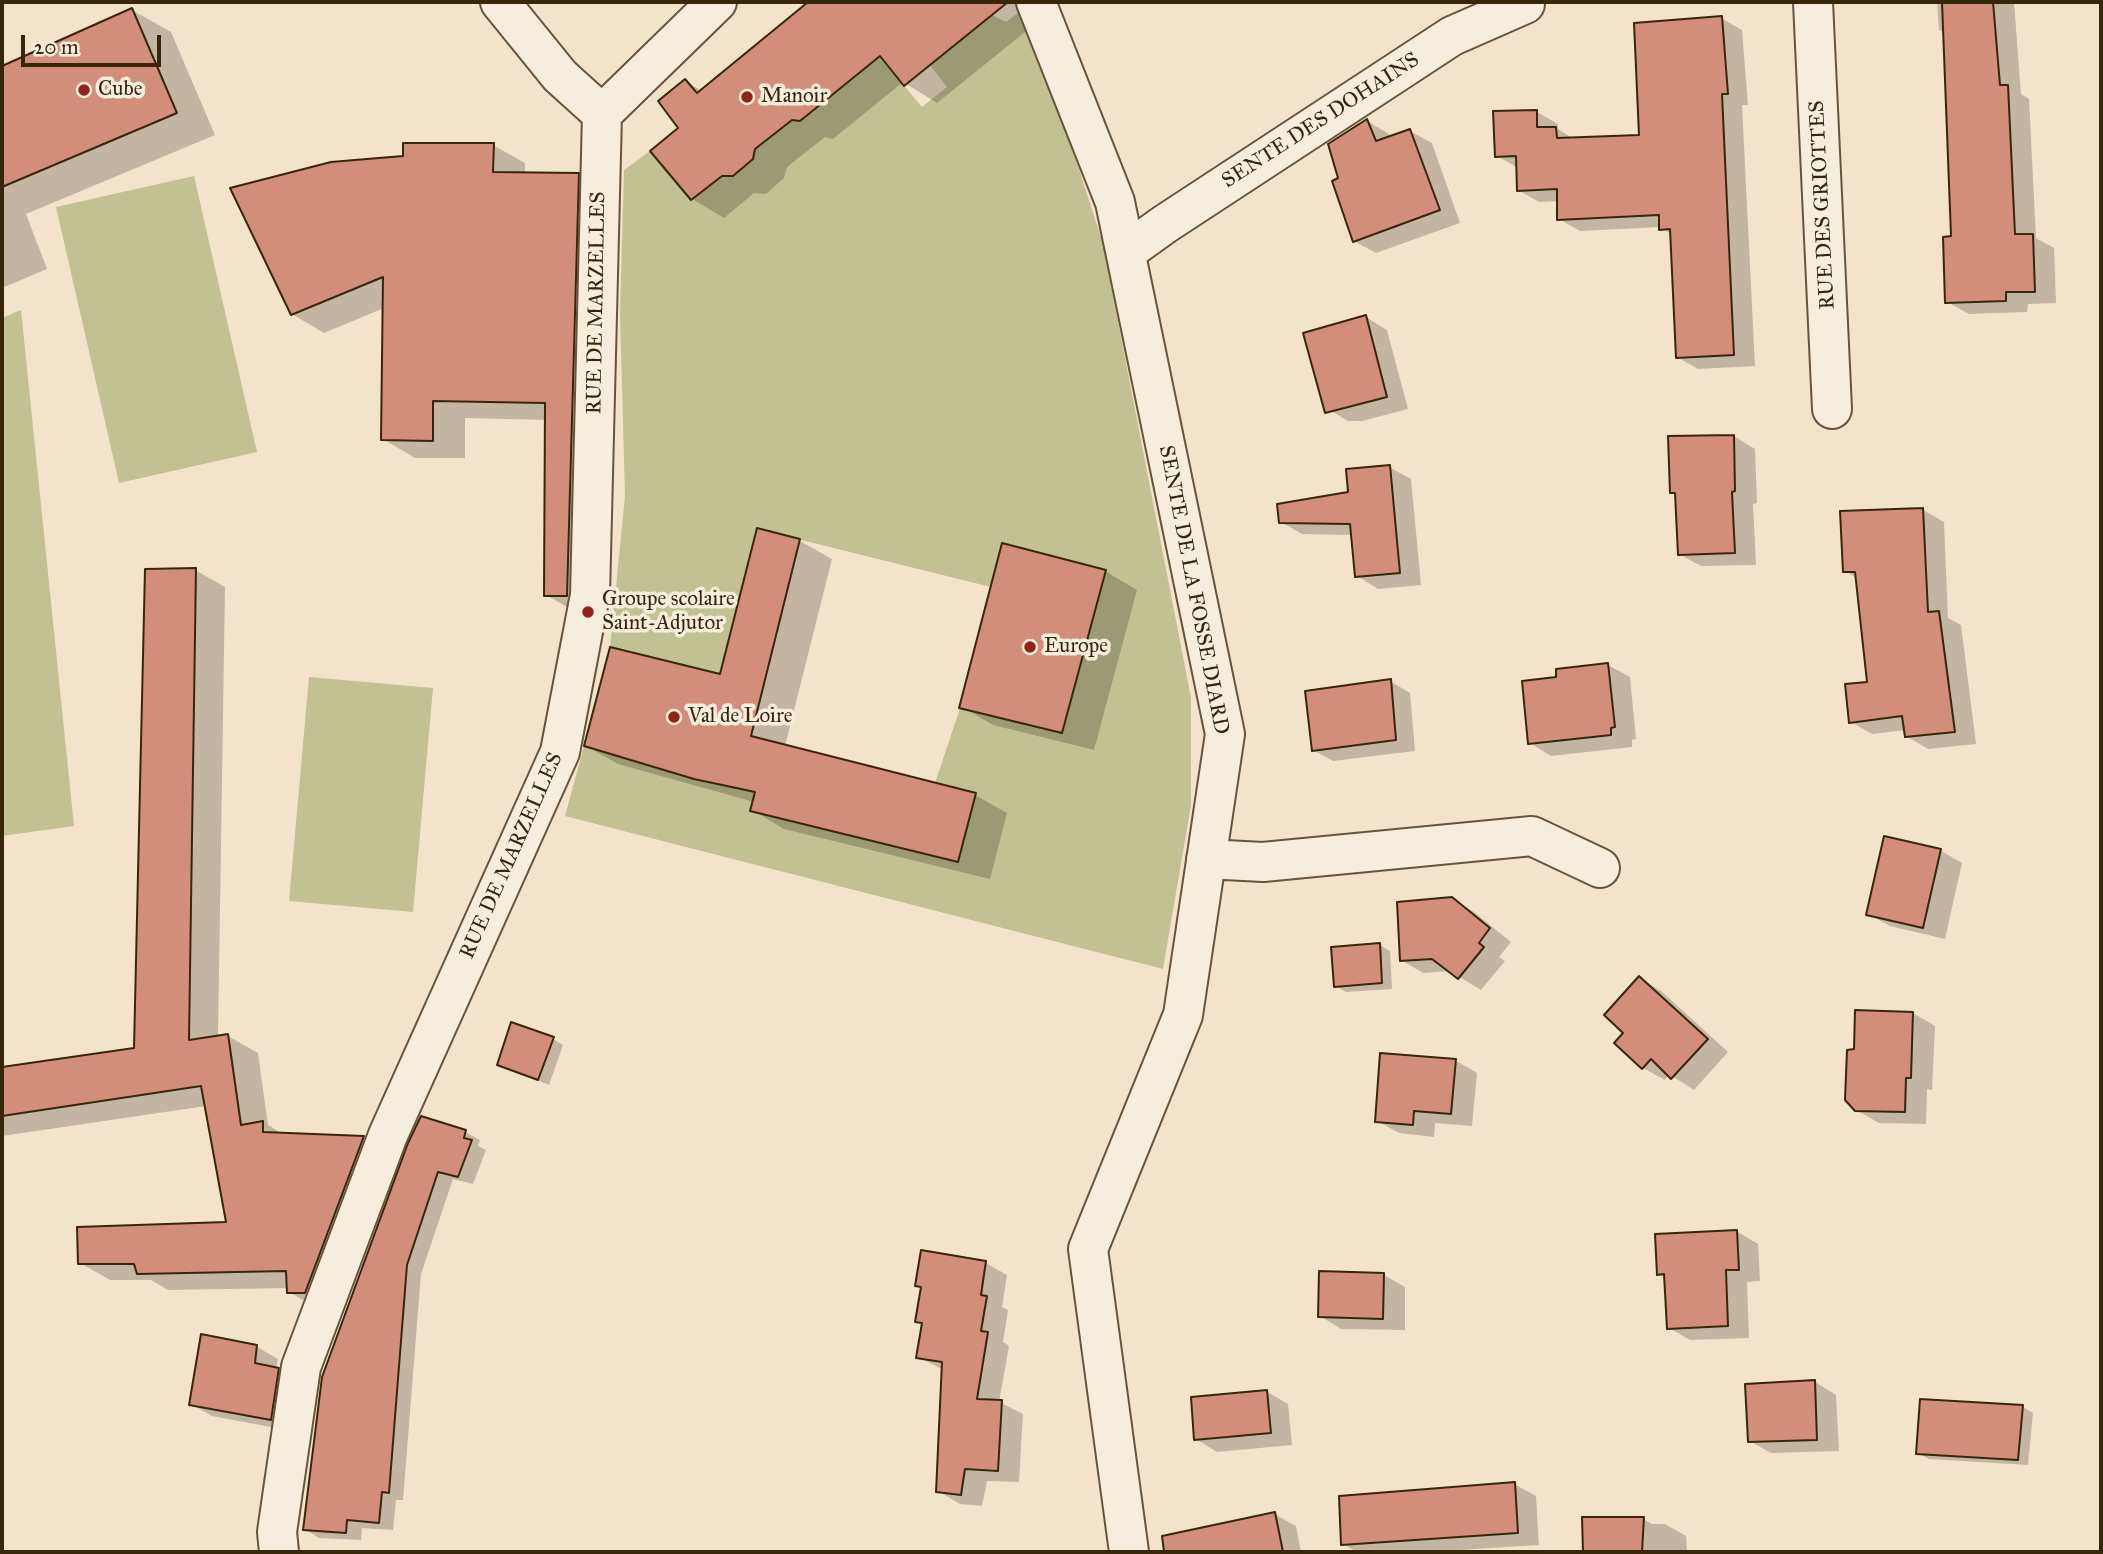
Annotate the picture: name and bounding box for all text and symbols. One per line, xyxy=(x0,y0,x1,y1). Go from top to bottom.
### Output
scale bar xyxy=(24,21,164,65)
text: 20 m xyxy=(34,34,79,60)
street label: SENTE DES DOHAINS xyxy=(1218,48,1424,194)
place label: Cube xyxy=(98,77,142,103)
marker: Cube xyxy=(76,82,92,98)
place label: Manoir xyxy=(761,84,827,110)
marker: Manoir xyxy=(739,89,755,105)
street label: RUE DES GRIOTTES xyxy=(1805,100,1841,310)
street label: RUE DE MARZELLES xyxy=(582,191,612,415)
street label: SENTE DE LA FOSSE DIARD xyxy=(1153,443,1233,737)
place label: Groupe scolaire Saint-Adjutor xyxy=(602,587,735,637)
marker: Groupe scolaire Saint-Adjutor xyxy=(580,604,596,620)
place label: Europe xyxy=(1044,634,1108,660)
marker: Europe xyxy=(1022,639,1038,655)
place label: Val de Loire xyxy=(688,704,792,730)
marker: Val de Loire xyxy=(666,709,682,725)
street label: RUE DE MARZELLES xyxy=(455,749,569,963)

